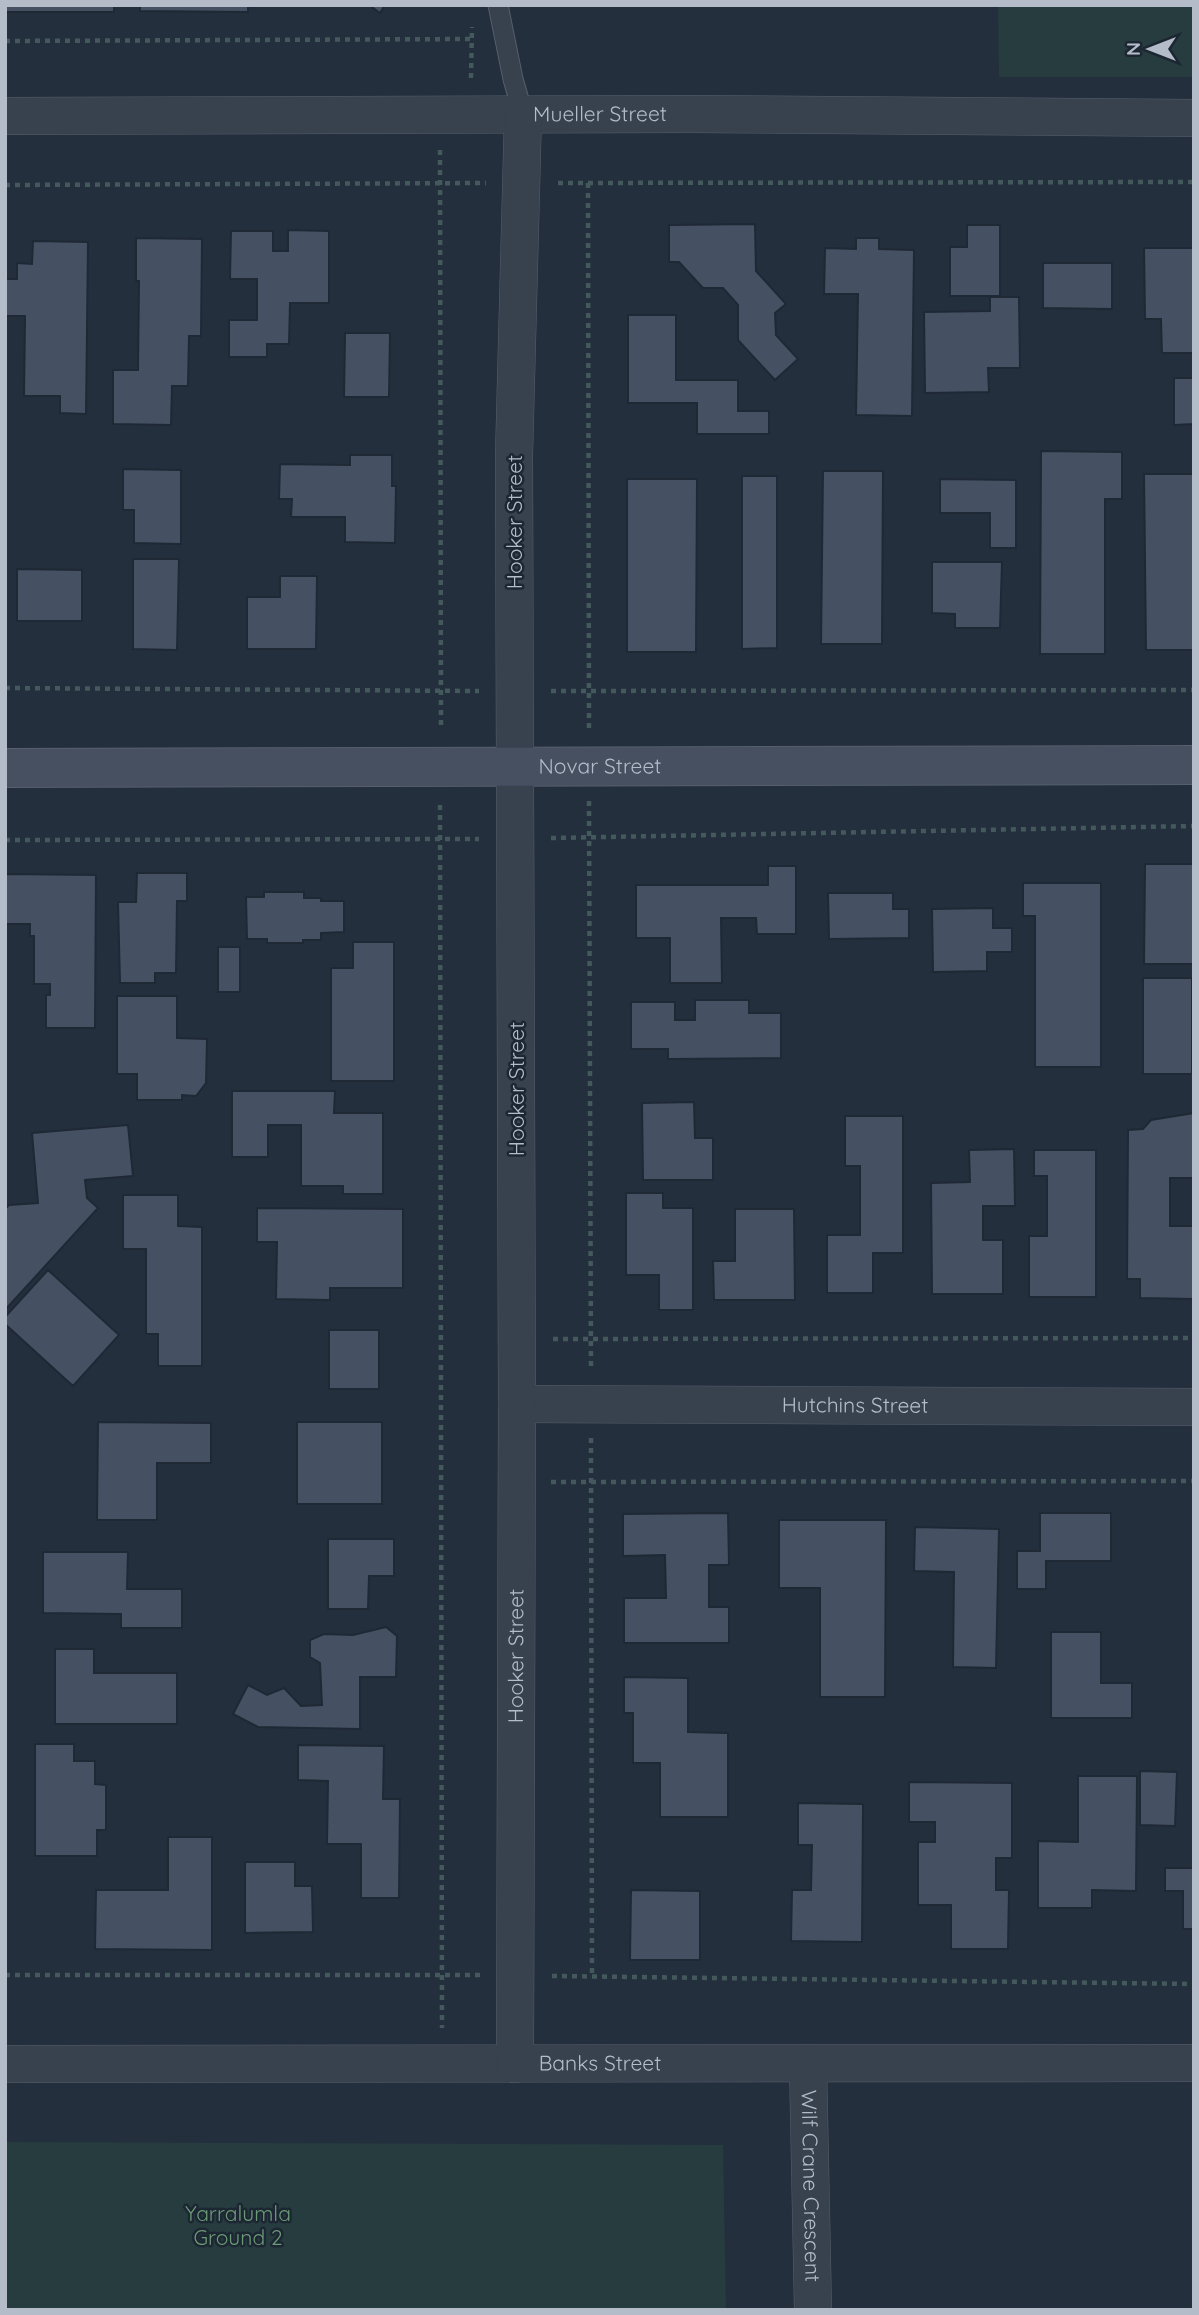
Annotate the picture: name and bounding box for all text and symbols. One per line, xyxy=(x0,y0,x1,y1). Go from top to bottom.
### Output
north arrow xyxy=(1115,14,1185,84)
text: N xyxy=(1121,42,1145,56)
street label: Mueller Street xyxy=(533,100,667,126)
street label: Hooker Street xyxy=(501,455,527,589)
street label: Novar Street xyxy=(538,752,662,779)
street label: Hooker Street xyxy=(503,1022,529,1156)
street label: Hutchins Street xyxy=(782,1391,928,1418)
street label: Hooker Street xyxy=(502,1589,528,1723)
street label: Banks Street xyxy=(539,2049,661,2076)
street label: Wilf Crane Crescent xyxy=(797,2090,826,2282)
park label: Yarralumla Ground 2 xyxy=(185,2200,291,2250)

